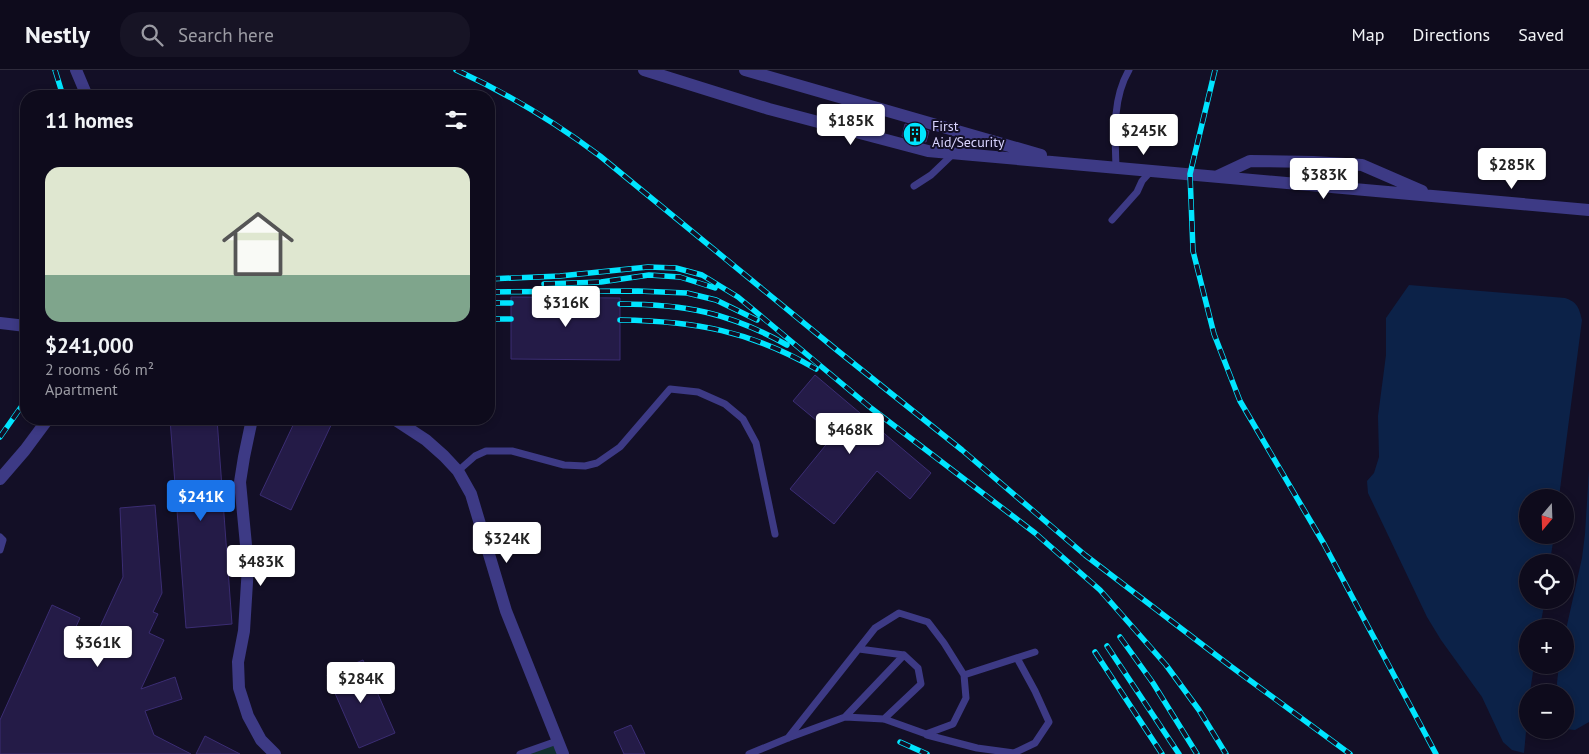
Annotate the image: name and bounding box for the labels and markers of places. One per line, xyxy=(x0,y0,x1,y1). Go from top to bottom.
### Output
pin: $185K xyxy=(816,104,886,146)
pin: $245K xyxy=(1109,114,1179,156)
place label: First Aid/Security xyxy=(932,117,1005,151)
building icon: First Aid/Security xyxy=(902,121,928,147)
pin: $285K xyxy=(1477,148,1547,190)
pin: $383K xyxy=(1289,158,1359,200)
pin: $316K xyxy=(531,286,601,328)
pin: $468K xyxy=(815,412,885,455)
pin: $241K xyxy=(166,480,236,522)
pin: $324K xyxy=(472,522,542,564)
pin: $483K xyxy=(226,544,296,587)
pin: $361K xyxy=(63,626,133,668)
pin: $284K xyxy=(326,662,396,704)

